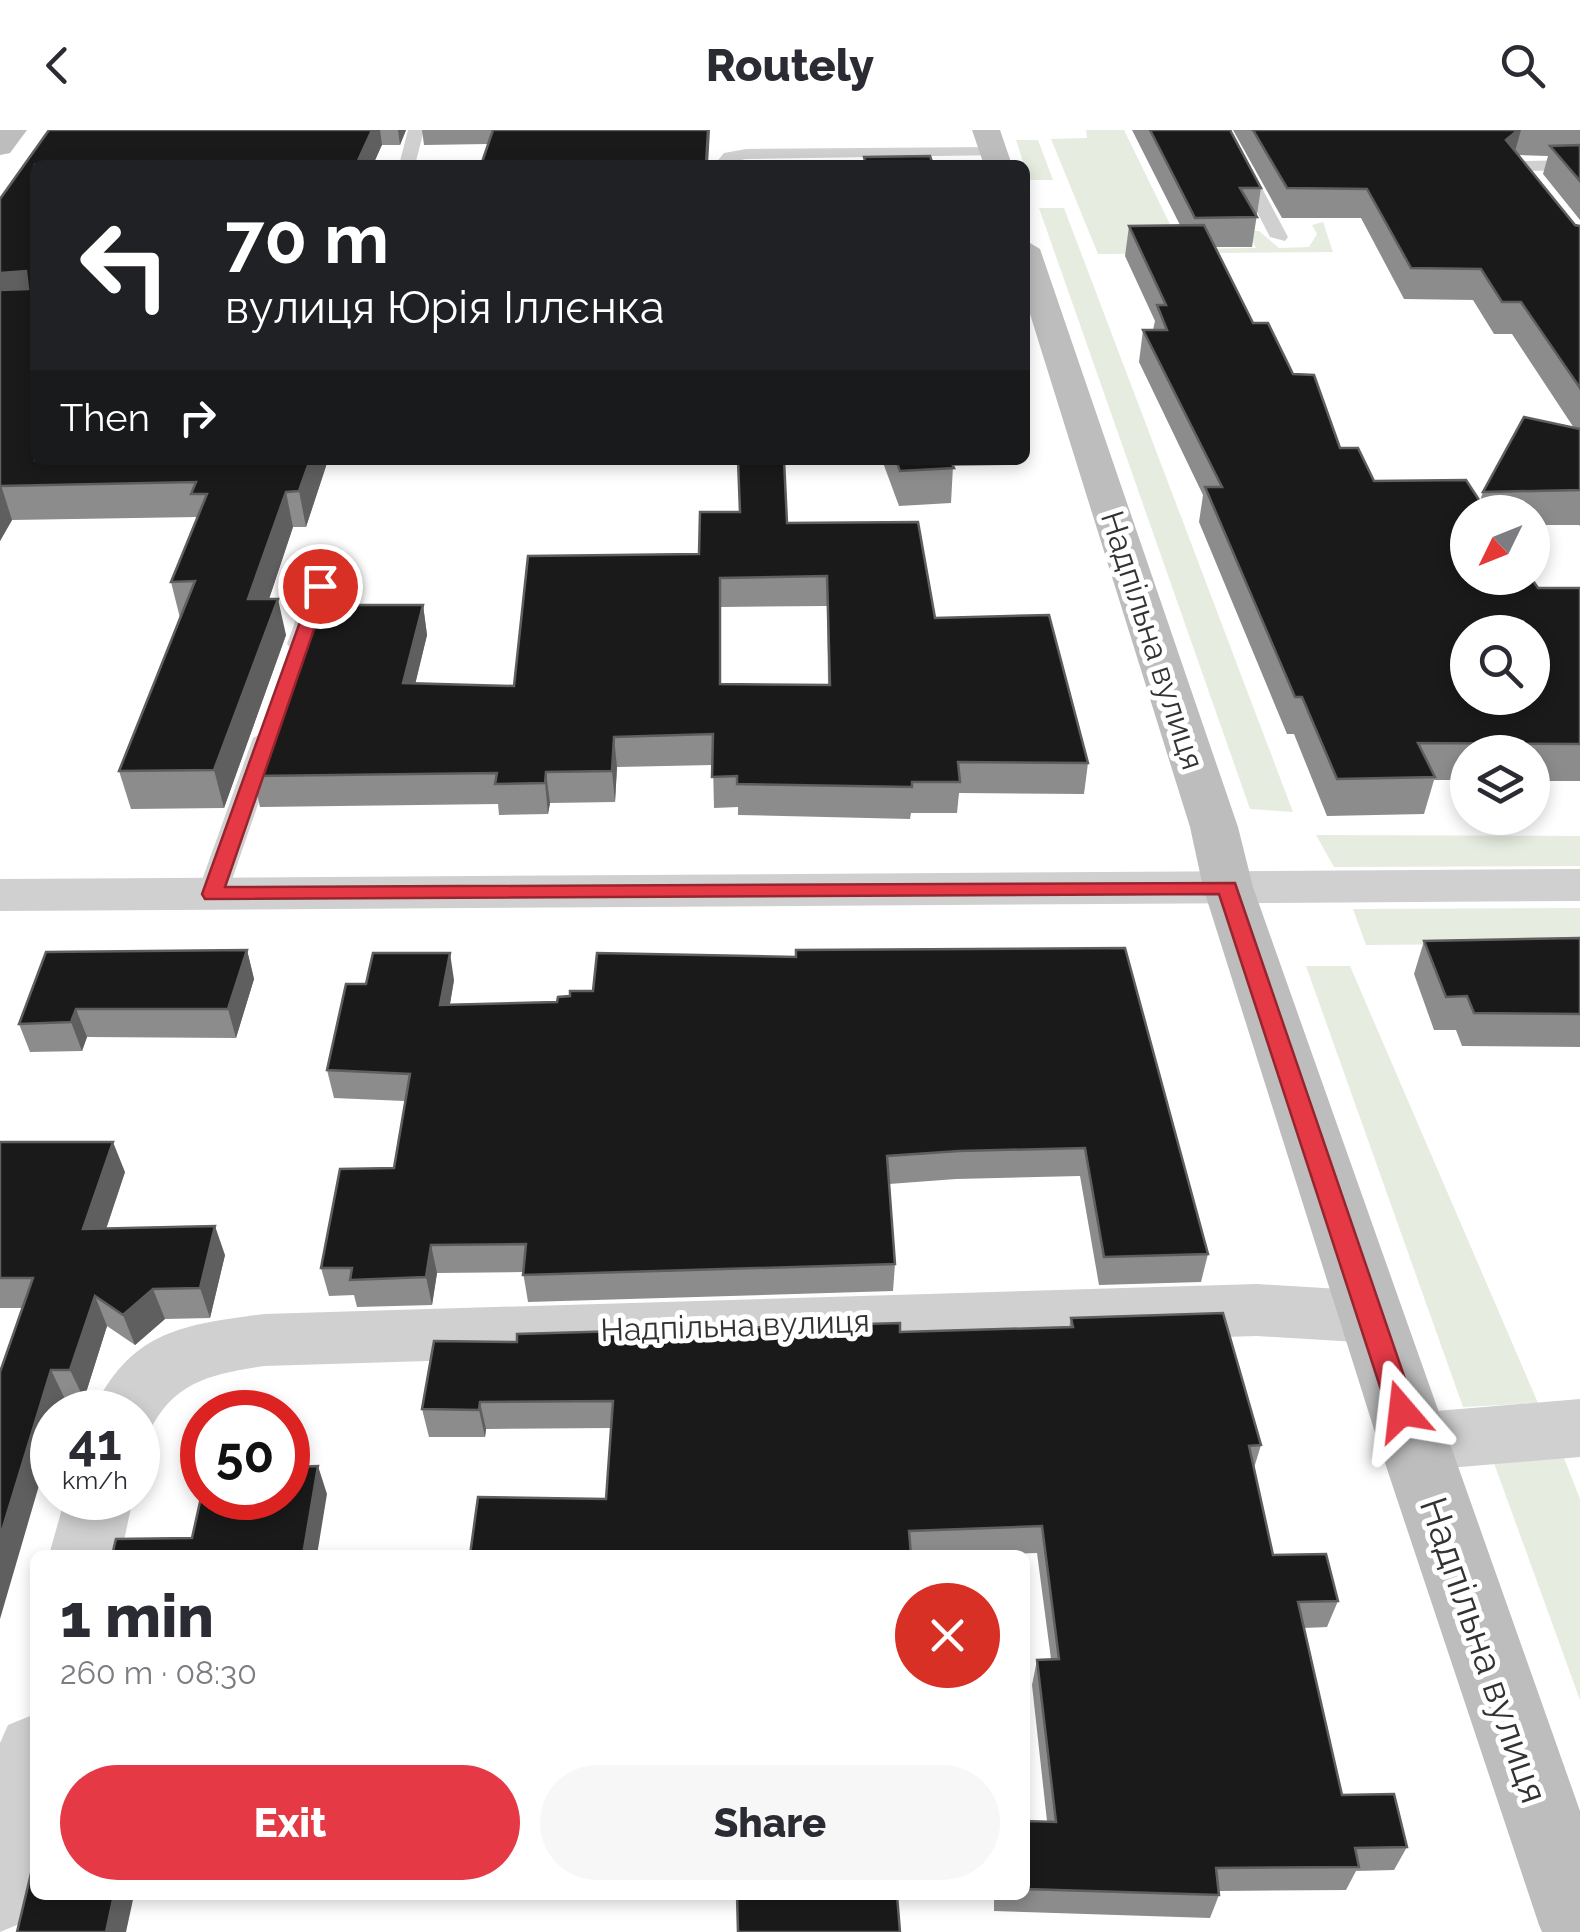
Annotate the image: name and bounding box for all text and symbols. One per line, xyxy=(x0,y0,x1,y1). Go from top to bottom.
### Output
icon: back xyxy=(30,38,85,93)
icon: search xyxy=(1495,38,1550,93)
text: Routely xyxy=(706,39,874,92)
text: 70 m xyxy=(225,197,389,279)
icon: left xyxy=(60,200,190,330)
text: вулиця Юрія Іллєнка xyxy=(225,281,665,334)
icon: right xyxy=(170,390,225,445)
text: Then xyxy=(60,395,150,440)
north arrow xyxy=(1450,495,1550,595)
map controls xyxy=(1450,495,1550,835)
street label: Надпільна вулиця xyxy=(1094,506,1212,774)
pin xyxy=(278,544,363,629)
icon: arrive xyxy=(293,559,348,614)
button: search xyxy=(1450,615,1550,715)
button: layers xyxy=(1450,735,1550,835)
street label: Надпільна вулиця xyxy=(600,1302,870,1348)
position arrow xyxy=(1350,1359,1454,1463)
speed limit sign: 50 xyxy=(180,1390,310,1520)
text: 41 xyxy=(68,1413,122,1472)
text: km/h xyxy=(62,1465,128,1495)
street label: Надпільна вулиця xyxy=(1411,1491,1557,1809)
text: 1 min xyxy=(60,1581,214,1651)
button: close xyxy=(895,1583,1000,1688)
text: 260 m · 08:30 xyxy=(60,1654,257,1691)
button: Exit xyxy=(60,1765,520,1880)
button: Share xyxy=(540,1765,1000,1880)

